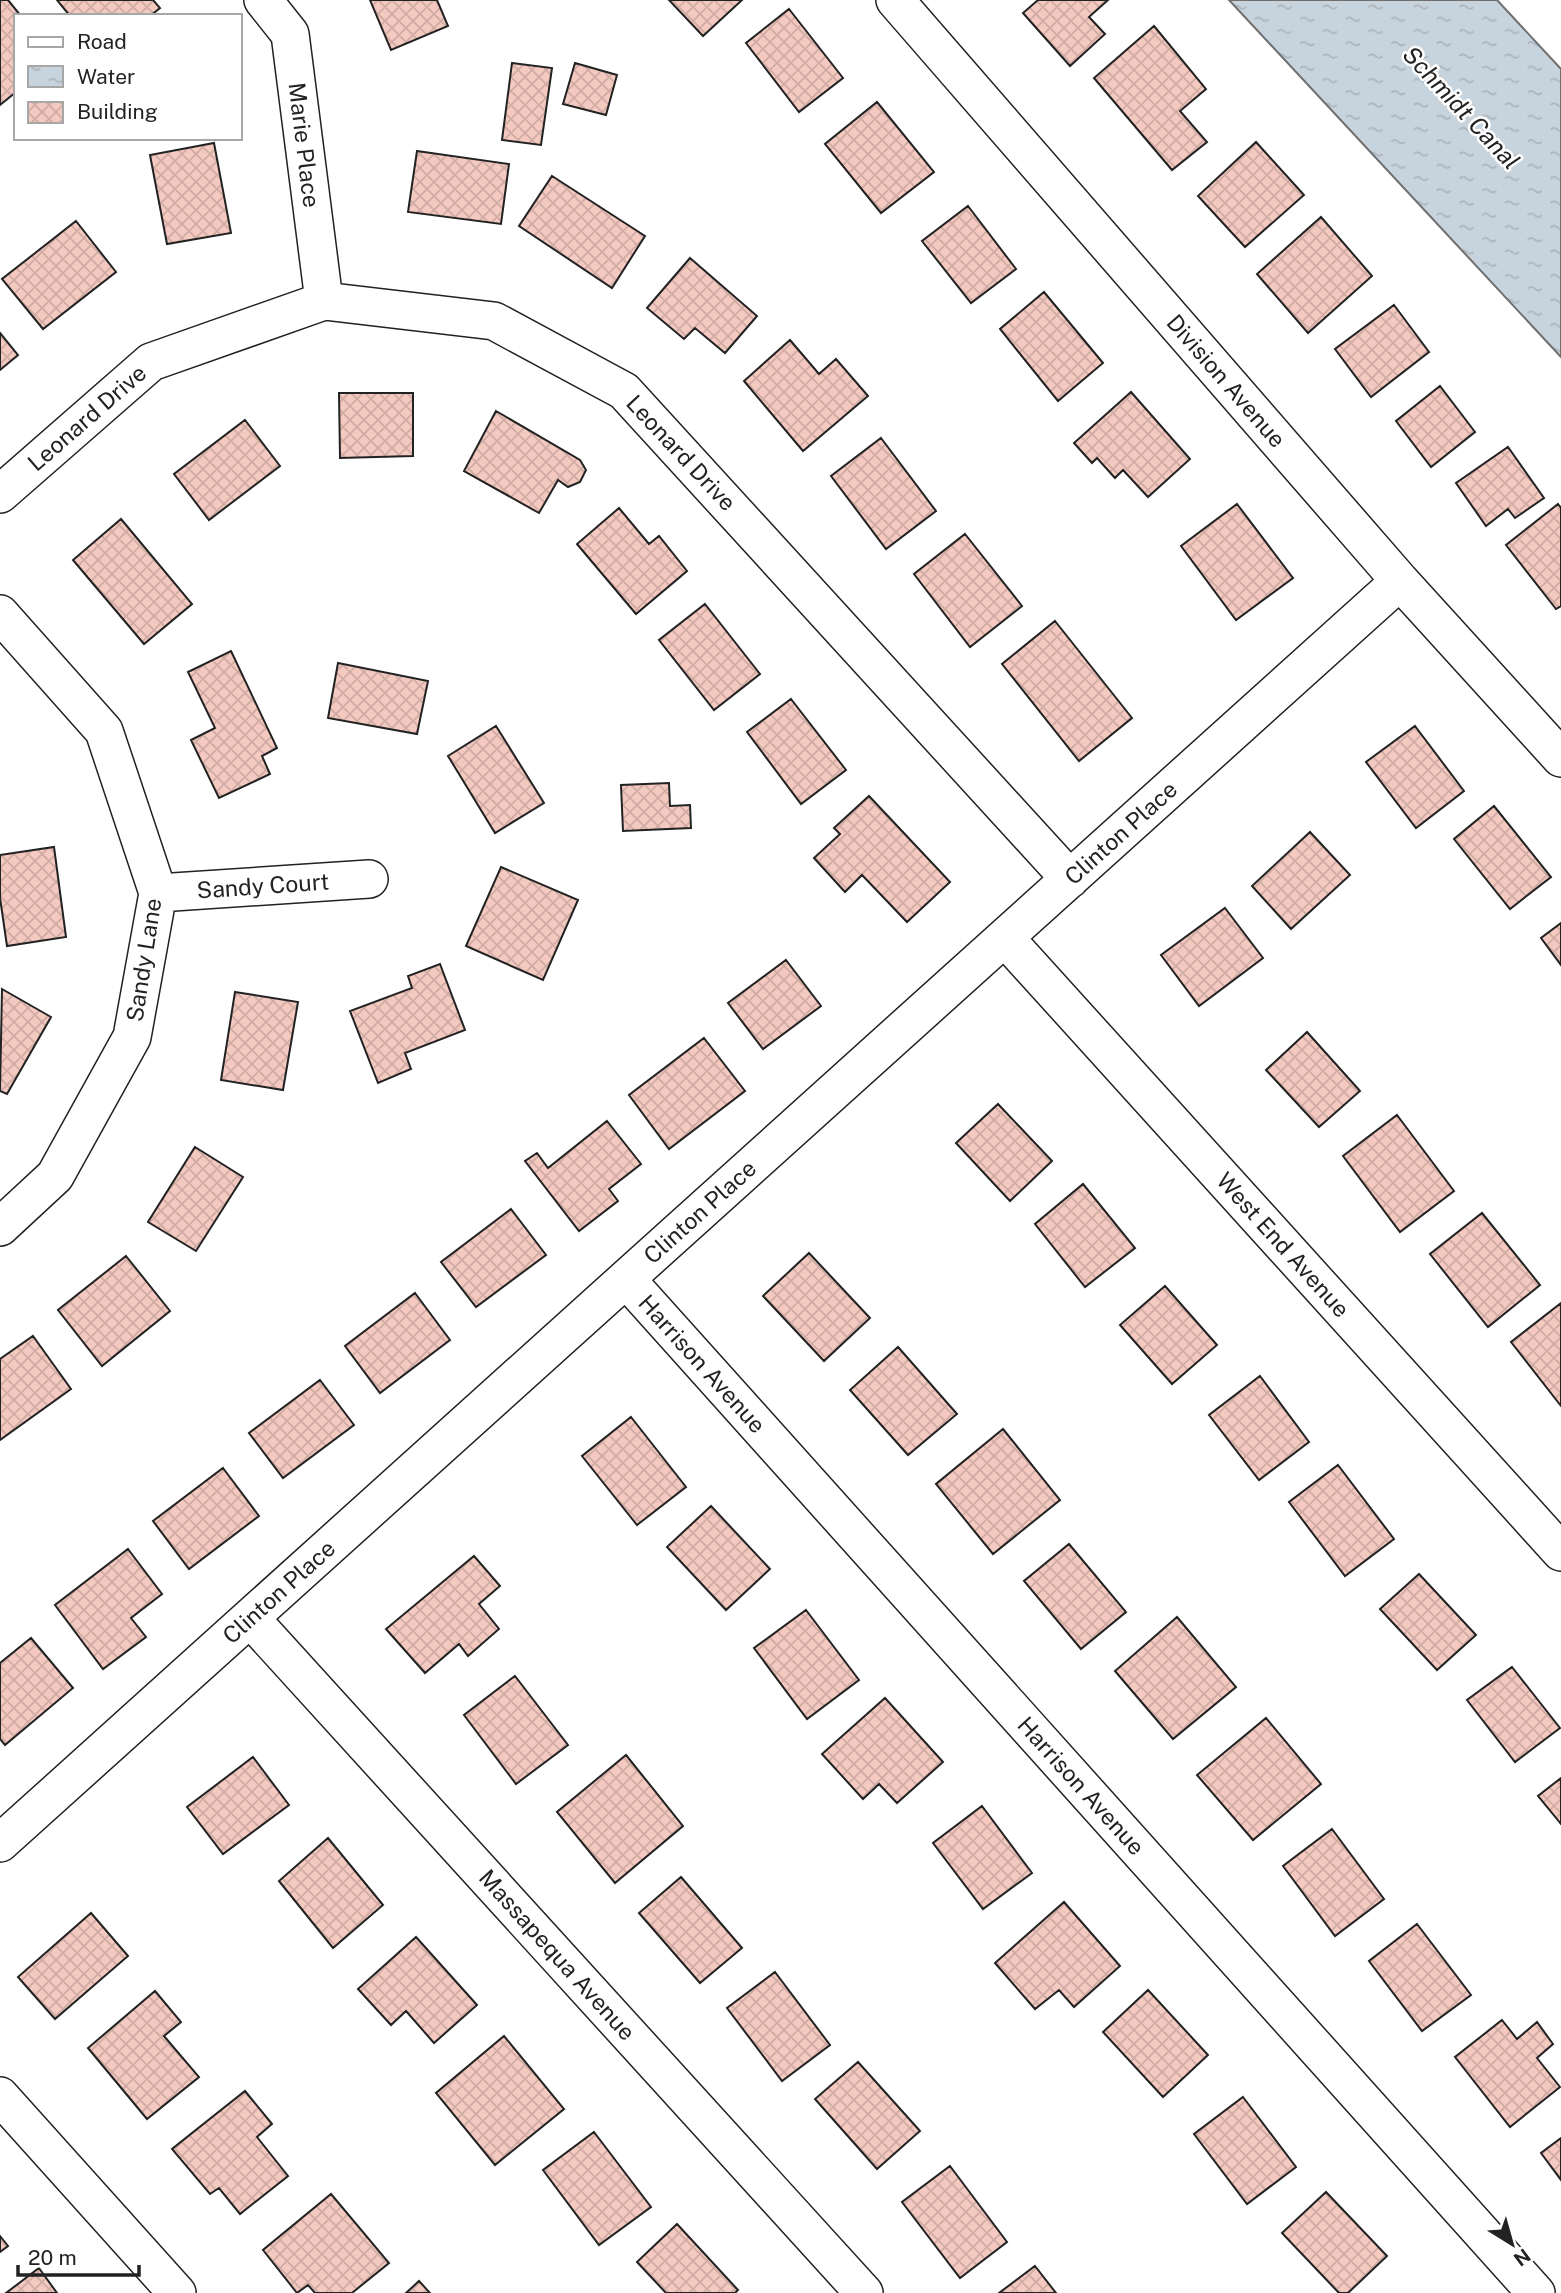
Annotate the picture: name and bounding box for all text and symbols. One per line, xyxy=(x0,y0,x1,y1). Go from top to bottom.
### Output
legend xyxy=(14,14,242,140)
text: Road xyxy=(77,29,127,54)
water label: Schmidt Canal xyxy=(1398,40,1526,175)
text: Water xyxy=(77,64,135,89)
street label: Marie Place xyxy=(283,81,326,209)
text: Building xyxy=(77,99,158,124)
street label: Division Avenue xyxy=(1161,309,1291,453)
street label: Leonard Drive xyxy=(22,359,151,476)
street label: Leonard Drive xyxy=(621,389,742,516)
street label: Clinton Place xyxy=(1059,775,1182,890)
street label: Sandy Court xyxy=(196,867,330,904)
street label: Sandy Lane xyxy=(120,896,167,1024)
street label: Clinton Place xyxy=(638,1154,761,1269)
street label: West End Avenue xyxy=(1211,1167,1355,1323)
street label: Harrison Avenue xyxy=(633,1289,771,1438)
street label: Clinton Place xyxy=(217,1534,340,1649)
street label: Harrison Avenue xyxy=(1012,1711,1150,1860)
street label: Massapequa Avenue xyxy=(474,1864,641,2045)
north arrow xyxy=(1477,2209,1547,2279)
scale bar xyxy=(18,2234,138,2278)
text: N xyxy=(1510,2244,1535,2271)
text: 20 m xyxy=(28,2245,77,2270)

